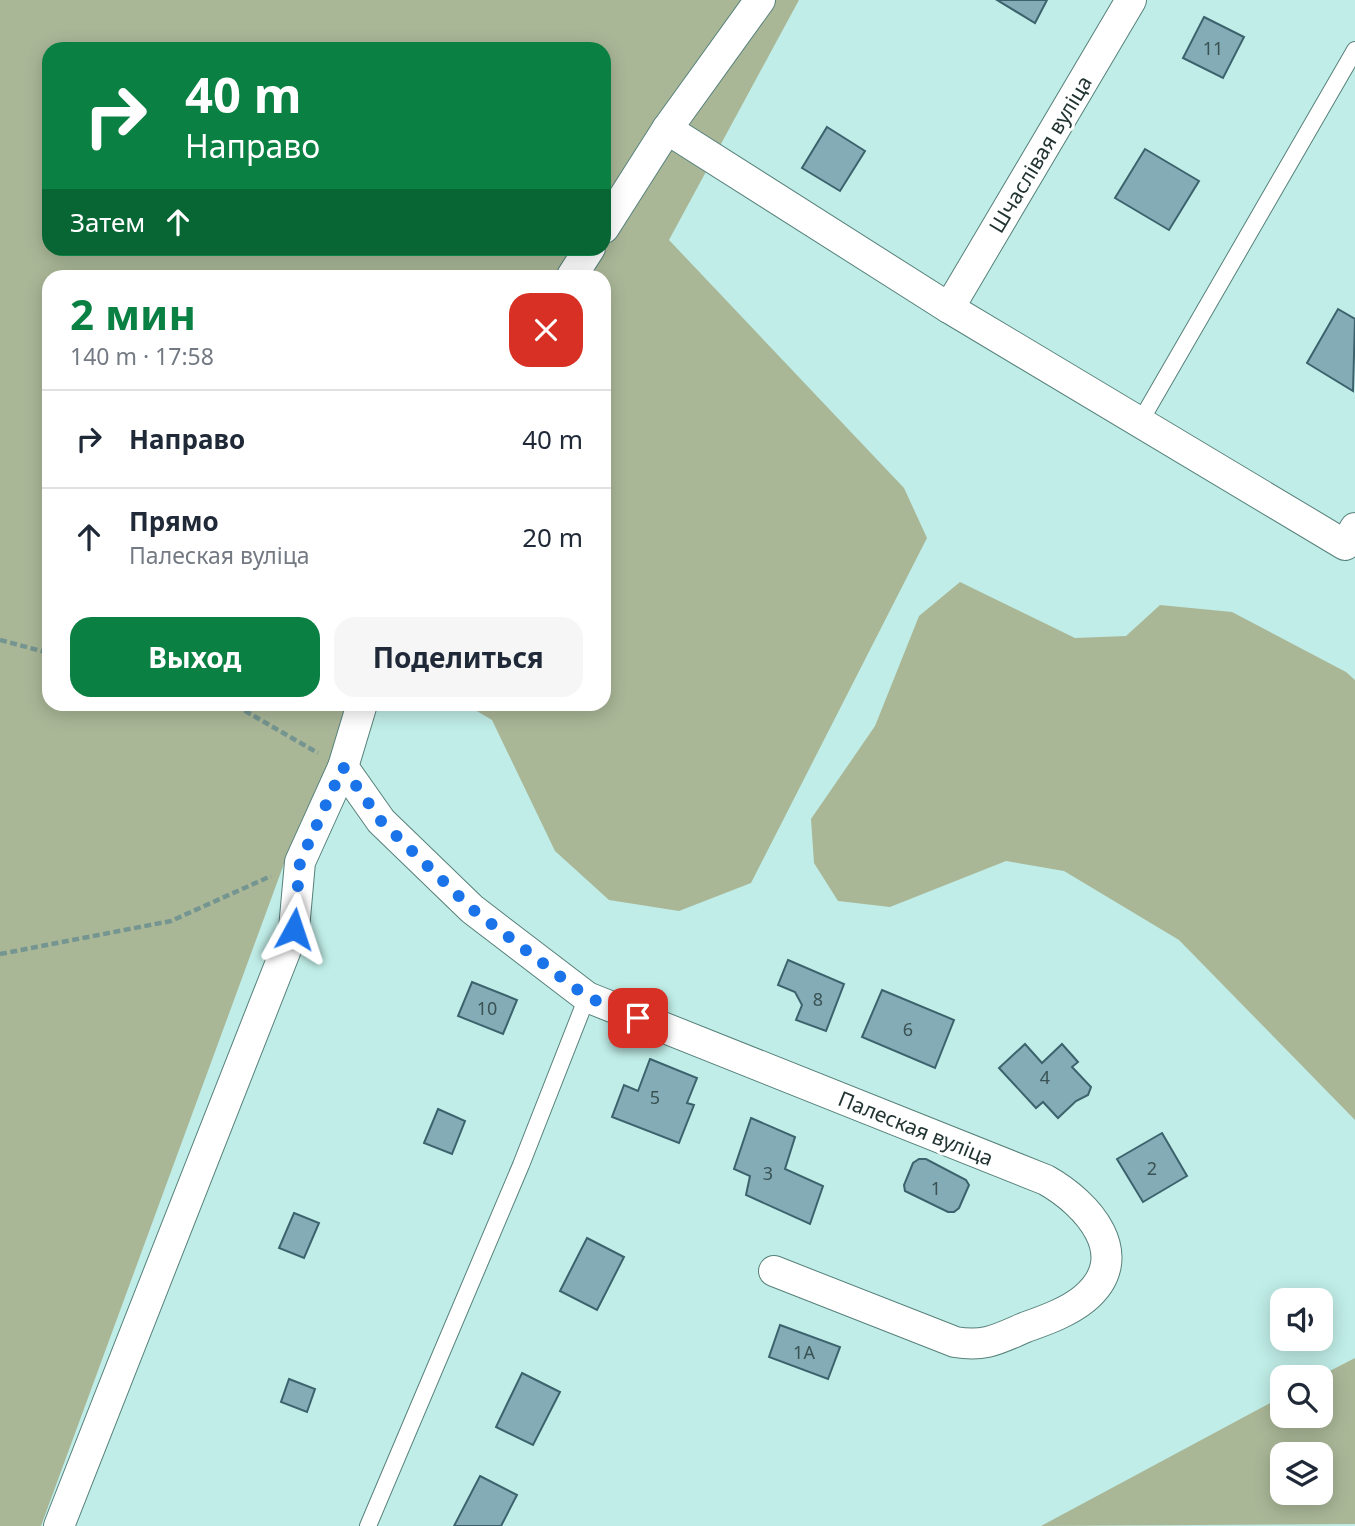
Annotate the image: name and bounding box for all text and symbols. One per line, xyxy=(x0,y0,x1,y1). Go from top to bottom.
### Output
house number: 11 xyxy=(1203,36,1223,60)
text: 40 m xyxy=(185,61,302,127)
icon: right xyxy=(70,70,161,161)
street label: Шчаслівая вуліца xyxy=(982,70,1098,238)
text: Направо xyxy=(185,124,320,167)
icon: ahead xyxy=(159,203,197,241)
text: Затем xyxy=(70,204,145,240)
text: 2 мин xyxy=(70,285,196,342)
button: close xyxy=(509,293,583,367)
text: 140 m · 17:58 xyxy=(70,340,214,372)
icon: right xyxy=(70,420,108,458)
text: Направо xyxy=(129,421,245,457)
text: 40 m xyxy=(522,421,583,457)
text: Прямо xyxy=(129,503,219,539)
icon: ahead xyxy=(70,518,108,556)
text: 20 m xyxy=(522,519,583,555)
text: Палеская вуліца xyxy=(129,539,310,571)
button: Выход xyxy=(70,617,320,697)
button: Поделиться xyxy=(334,617,583,697)
position arrow xyxy=(257,892,331,966)
house number: 8 xyxy=(813,987,823,1011)
pin xyxy=(608,988,668,1048)
house number: 10 xyxy=(477,996,497,1020)
icon: arrive xyxy=(619,999,657,1037)
house number: 6 xyxy=(903,1017,913,1041)
house number: 4 xyxy=(1040,1065,1050,1089)
street label: Палеская вуліца xyxy=(834,1084,998,1172)
house number: 5 xyxy=(650,1085,660,1109)
house number: 2 xyxy=(1147,1156,1157,1180)
house number: 3 xyxy=(763,1161,773,1185)
house number: 1 xyxy=(931,1176,941,1200)
map controls xyxy=(1270,1288,1333,1505)
button: sound xyxy=(1270,1288,1333,1351)
house number: 1A xyxy=(793,1340,815,1364)
button: search xyxy=(1270,1365,1333,1428)
button: layers xyxy=(1270,1442,1333,1505)

